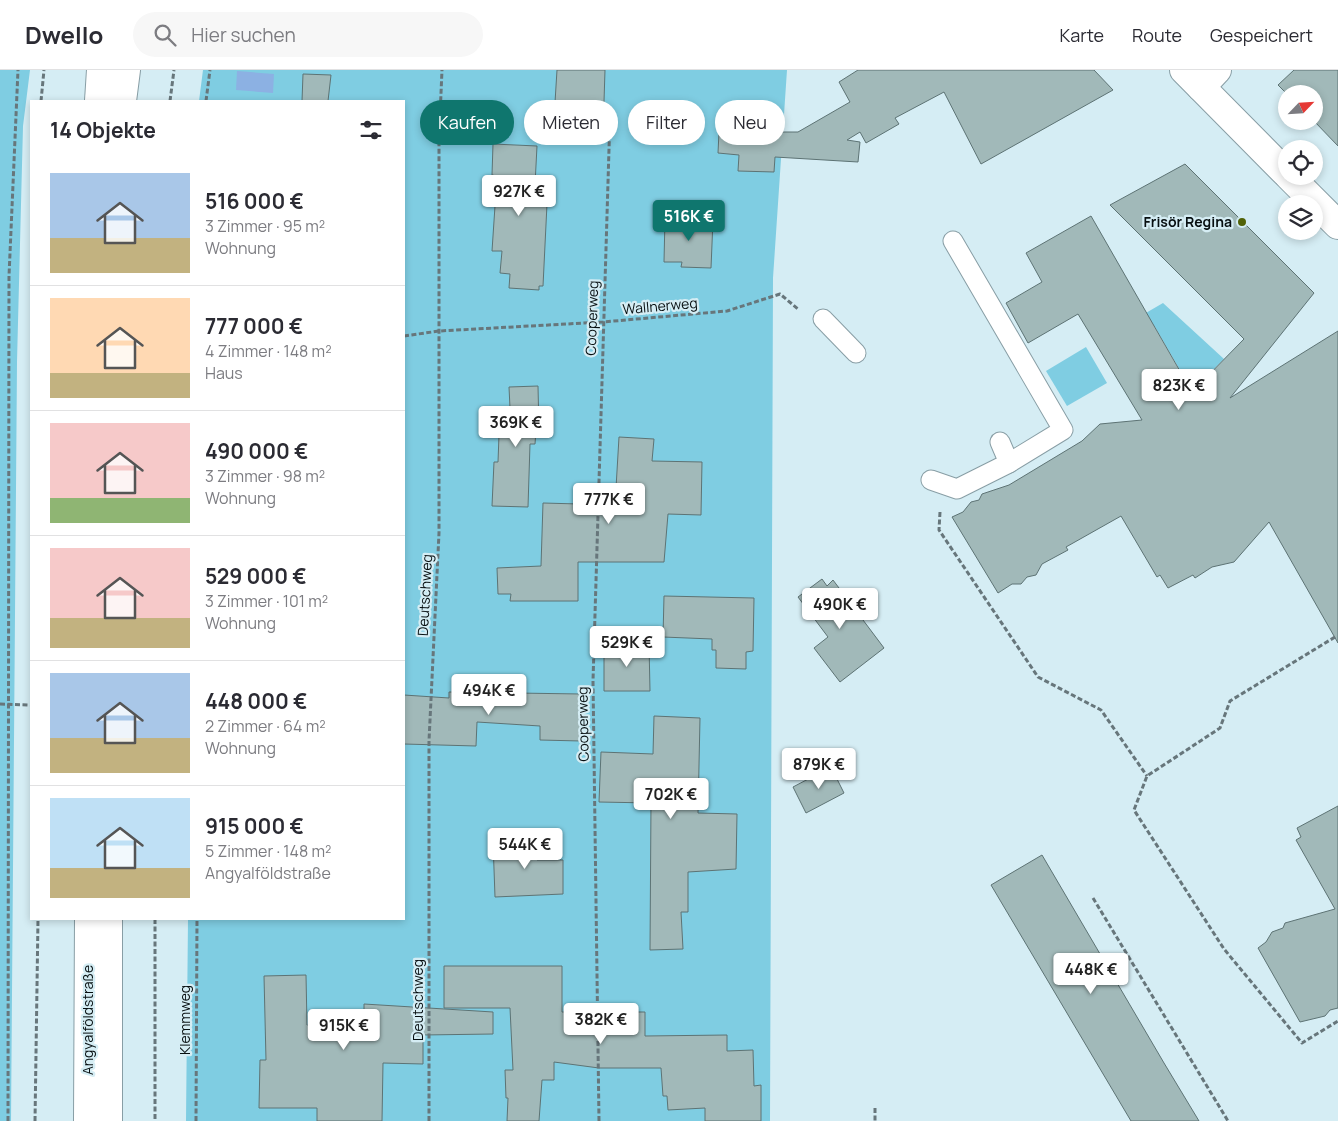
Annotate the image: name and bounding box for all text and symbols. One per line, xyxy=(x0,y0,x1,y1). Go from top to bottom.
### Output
search box xyxy=(133,12,483,57)
text: Dwello xyxy=(25,18,103,51)
icon: search xyxy=(151,21,179,49)
text: Hier suchen xyxy=(191,22,296,48)
text: Karte xyxy=(1059,23,1104,47)
text: Route xyxy=(1132,23,1182,47)
text: Gespeichert xyxy=(1210,23,1313,47)
north arrow xyxy=(1278,85,1322,130)
map controls xyxy=(1278,85,1323,240)
chip: Kaufen xyxy=(420,100,514,145)
chip: Mieten xyxy=(524,100,618,145)
chip: Filter xyxy=(628,100,705,145)
chip: Neu xyxy=(715,100,785,145)
text: 14 Objekte xyxy=(50,116,156,144)
icon: filters xyxy=(357,116,385,144)
button: locate xyxy=(1278,140,1323,185)
pin: 927K € xyxy=(478,174,560,217)
text: 927K € xyxy=(493,180,545,202)
text: 516 000 € xyxy=(205,187,304,215)
icon: home xyxy=(90,193,150,253)
button: layers xyxy=(1278,195,1323,240)
pin: 516K € xyxy=(648,200,730,242)
text: 516K € xyxy=(664,205,714,227)
place label: Frisör Regina xyxy=(1143,212,1232,231)
text: 3 Zimmer · 95 m² xyxy=(205,215,325,237)
marker: Frisör Regina xyxy=(1236,216,1248,228)
text: Wohnung xyxy=(205,237,276,259)
street label: Cooperweg xyxy=(581,280,602,356)
street label: Wallnerweg xyxy=(622,293,698,318)
text: 777 000 € xyxy=(205,312,303,340)
icon: home xyxy=(90,318,150,378)
text: 4 Zimmer · 148 m² xyxy=(205,340,332,362)
text: Haus xyxy=(205,362,243,384)
pin: 823K € xyxy=(1138,368,1220,411)
text: 823K € xyxy=(1153,374,1205,396)
pin: 369K € xyxy=(475,406,557,448)
text: 369K € xyxy=(490,411,542,433)
text: 490 000 € xyxy=(205,437,308,465)
icon: home xyxy=(90,443,150,503)
text: 3 Zimmer · 98 m² xyxy=(205,465,325,487)
pin: 777K € xyxy=(568,482,650,525)
text: Wohnung xyxy=(205,487,276,509)
text: 777K € xyxy=(584,488,634,510)
street label: Deutschweg xyxy=(413,554,436,636)
text: 529 000 € xyxy=(205,562,307,590)
icon: home xyxy=(90,568,150,628)
pin: 490K € xyxy=(799,588,881,630)
text: 3 Zimmer · 101 m² xyxy=(205,590,328,612)
text: 490K € xyxy=(813,593,867,615)
text: Wohnung xyxy=(205,612,276,634)
pin: 529K € xyxy=(586,626,668,668)
text: 529K € xyxy=(601,631,653,653)
pin: 494K € xyxy=(448,674,530,716)
text: 494K € xyxy=(462,679,516,701)
street label: Cooperweg xyxy=(572,686,593,762)
text: 448 000 € xyxy=(205,687,307,715)
icon: home xyxy=(90,693,150,753)
text: 2 Zimmer · 64 m² xyxy=(205,715,326,737)
text: Wohnung xyxy=(205,737,276,759)
pin: 879K € xyxy=(778,748,860,790)
text: 879K € xyxy=(793,753,845,775)
pin: 702K € xyxy=(630,778,712,820)
text: 702K € xyxy=(645,783,697,805)
text: 915 000 € xyxy=(205,812,304,840)
icon: home xyxy=(90,818,150,878)
pin: 544K € xyxy=(484,828,566,870)
text: 544K € xyxy=(499,833,551,855)
text: 5 Zimmer · 148 m² xyxy=(205,840,331,862)
text: Angyalföldstraße xyxy=(205,862,331,884)
pin: 448K € xyxy=(1050,952,1132,995)
text: 448K € xyxy=(1064,958,1118,980)
street label: Deutschweg xyxy=(408,959,427,1041)
street label: Angyalföldstraße xyxy=(78,965,97,1075)
street label: Klemmweg xyxy=(175,985,194,1055)
pin: 382K € xyxy=(560,1002,642,1045)
pin: 915K € xyxy=(303,1008,385,1051)
text: 382K € xyxy=(575,1008,627,1030)
text: 915K € xyxy=(319,1014,369,1036)

